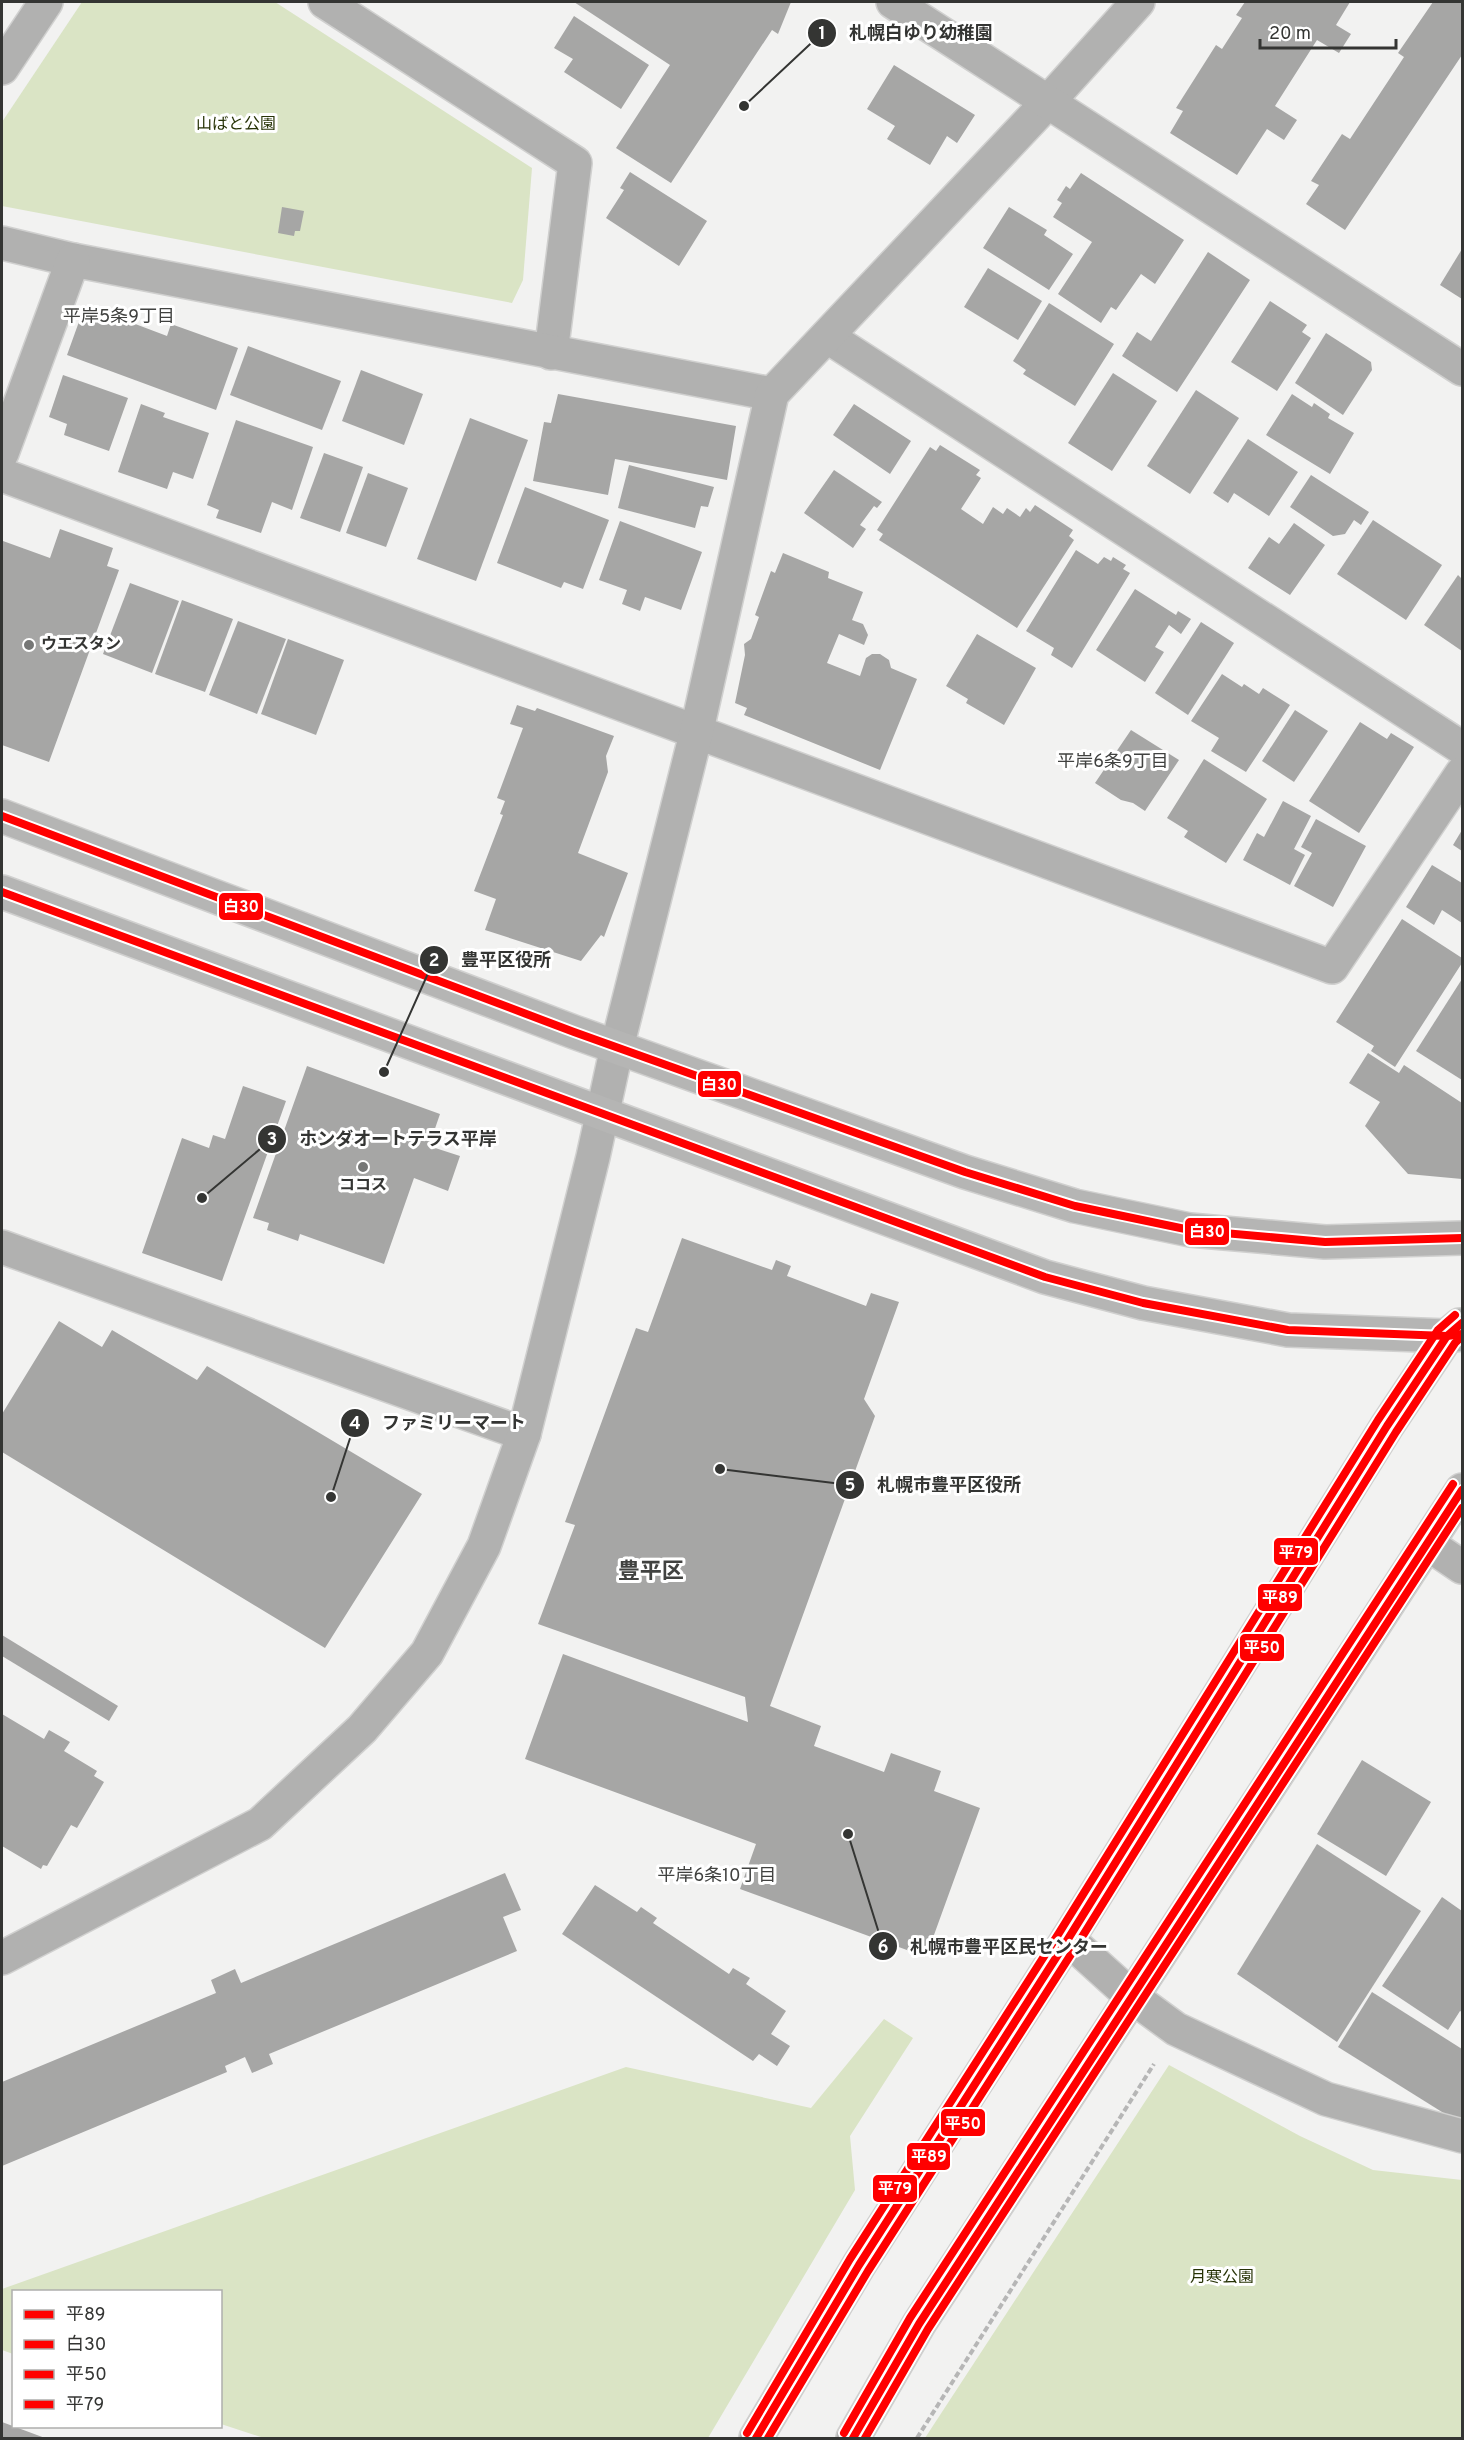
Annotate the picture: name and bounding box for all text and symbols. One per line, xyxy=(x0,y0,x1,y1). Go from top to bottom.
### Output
scale bar xyxy=(1260,12,1396,50)
callout: 札幌白ゆり幼稚園 xyxy=(807,15,1005,51)
text: 1 xyxy=(818,23,826,46)
text: 札幌白ゆり幼稚園 xyxy=(849,23,993,46)
text: 20 m xyxy=(1269,23,1311,46)
park label: 山ばと公園 xyxy=(196,115,276,135)
district label: 平岸5条9丁目 xyxy=(63,306,175,329)
place label: ウエスタン xyxy=(41,635,121,655)
marker: ウエスタン xyxy=(22,638,36,652)
district label: 平岸6条9丁目 xyxy=(1057,751,1169,774)
line badge: 白30 xyxy=(218,892,264,921)
text: 白30 xyxy=(223,898,259,918)
callout: 豊平区役所 xyxy=(419,942,563,978)
text: 2 xyxy=(428,950,440,973)
text: 豊平区役所 xyxy=(461,950,551,973)
line badge: 白30 xyxy=(697,1070,742,1098)
text: 白30 xyxy=(701,1076,737,1096)
callout: ホンダオートテラス平岸 xyxy=(257,1121,509,1157)
text: 3 xyxy=(267,1129,277,1152)
text: ホンダオートテラス平岸 xyxy=(299,1129,497,1152)
marker: ココス xyxy=(356,1160,370,1174)
place label: ココス xyxy=(339,1176,387,1196)
line badge: 白30 xyxy=(1184,1217,1230,1246)
text: 白30 xyxy=(1189,1223,1225,1243)
callout: ファミリーマート xyxy=(340,1405,538,1441)
text: 4 xyxy=(349,1413,361,1436)
text: ファミリーマート xyxy=(382,1413,526,1436)
callout: 札幌市豊平区役所 xyxy=(835,1467,1033,1503)
text: 5 xyxy=(845,1475,856,1498)
text: 札幌市豊平区役所 xyxy=(877,1475,1021,1498)
line badge: 平79 xyxy=(1273,1537,1319,1566)
text: 平79 xyxy=(1279,1544,1313,1564)
district label: 豊平区 xyxy=(618,1559,684,1586)
line badge: 平89 xyxy=(1257,1583,1303,1612)
text: 平89 xyxy=(1262,1589,1298,1609)
line badge: 平50 xyxy=(1239,1633,1285,1662)
text: 平50 xyxy=(1244,1639,1280,1659)
district label: 平岸6条10丁目 xyxy=(657,1865,777,1888)
callout: 札幌市豊平区民センター xyxy=(868,1928,1120,1964)
text: 6 xyxy=(877,1937,889,1960)
text: 札幌市豊平区民センター xyxy=(910,1937,1108,1960)
line badge: 平50 xyxy=(940,2108,986,2137)
text: 平50 xyxy=(945,2115,981,2135)
line badge: 平89 xyxy=(906,2142,951,2171)
text: 平89 xyxy=(911,2148,947,2168)
line badge: 平79 xyxy=(872,2174,918,2203)
text: 平79 xyxy=(878,2180,912,2200)
park label: 月寒公園 xyxy=(1190,2268,1254,2288)
legend xyxy=(12,2290,222,2428)
text: 平89 xyxy=(66,2304,105,2327)
text: 白30 xyxy=(66,2334,106,2357)
text: 平50 xyxy=(66,2364,107,2387)
text: 平79 xyxy=(66,2394,104,2417)

